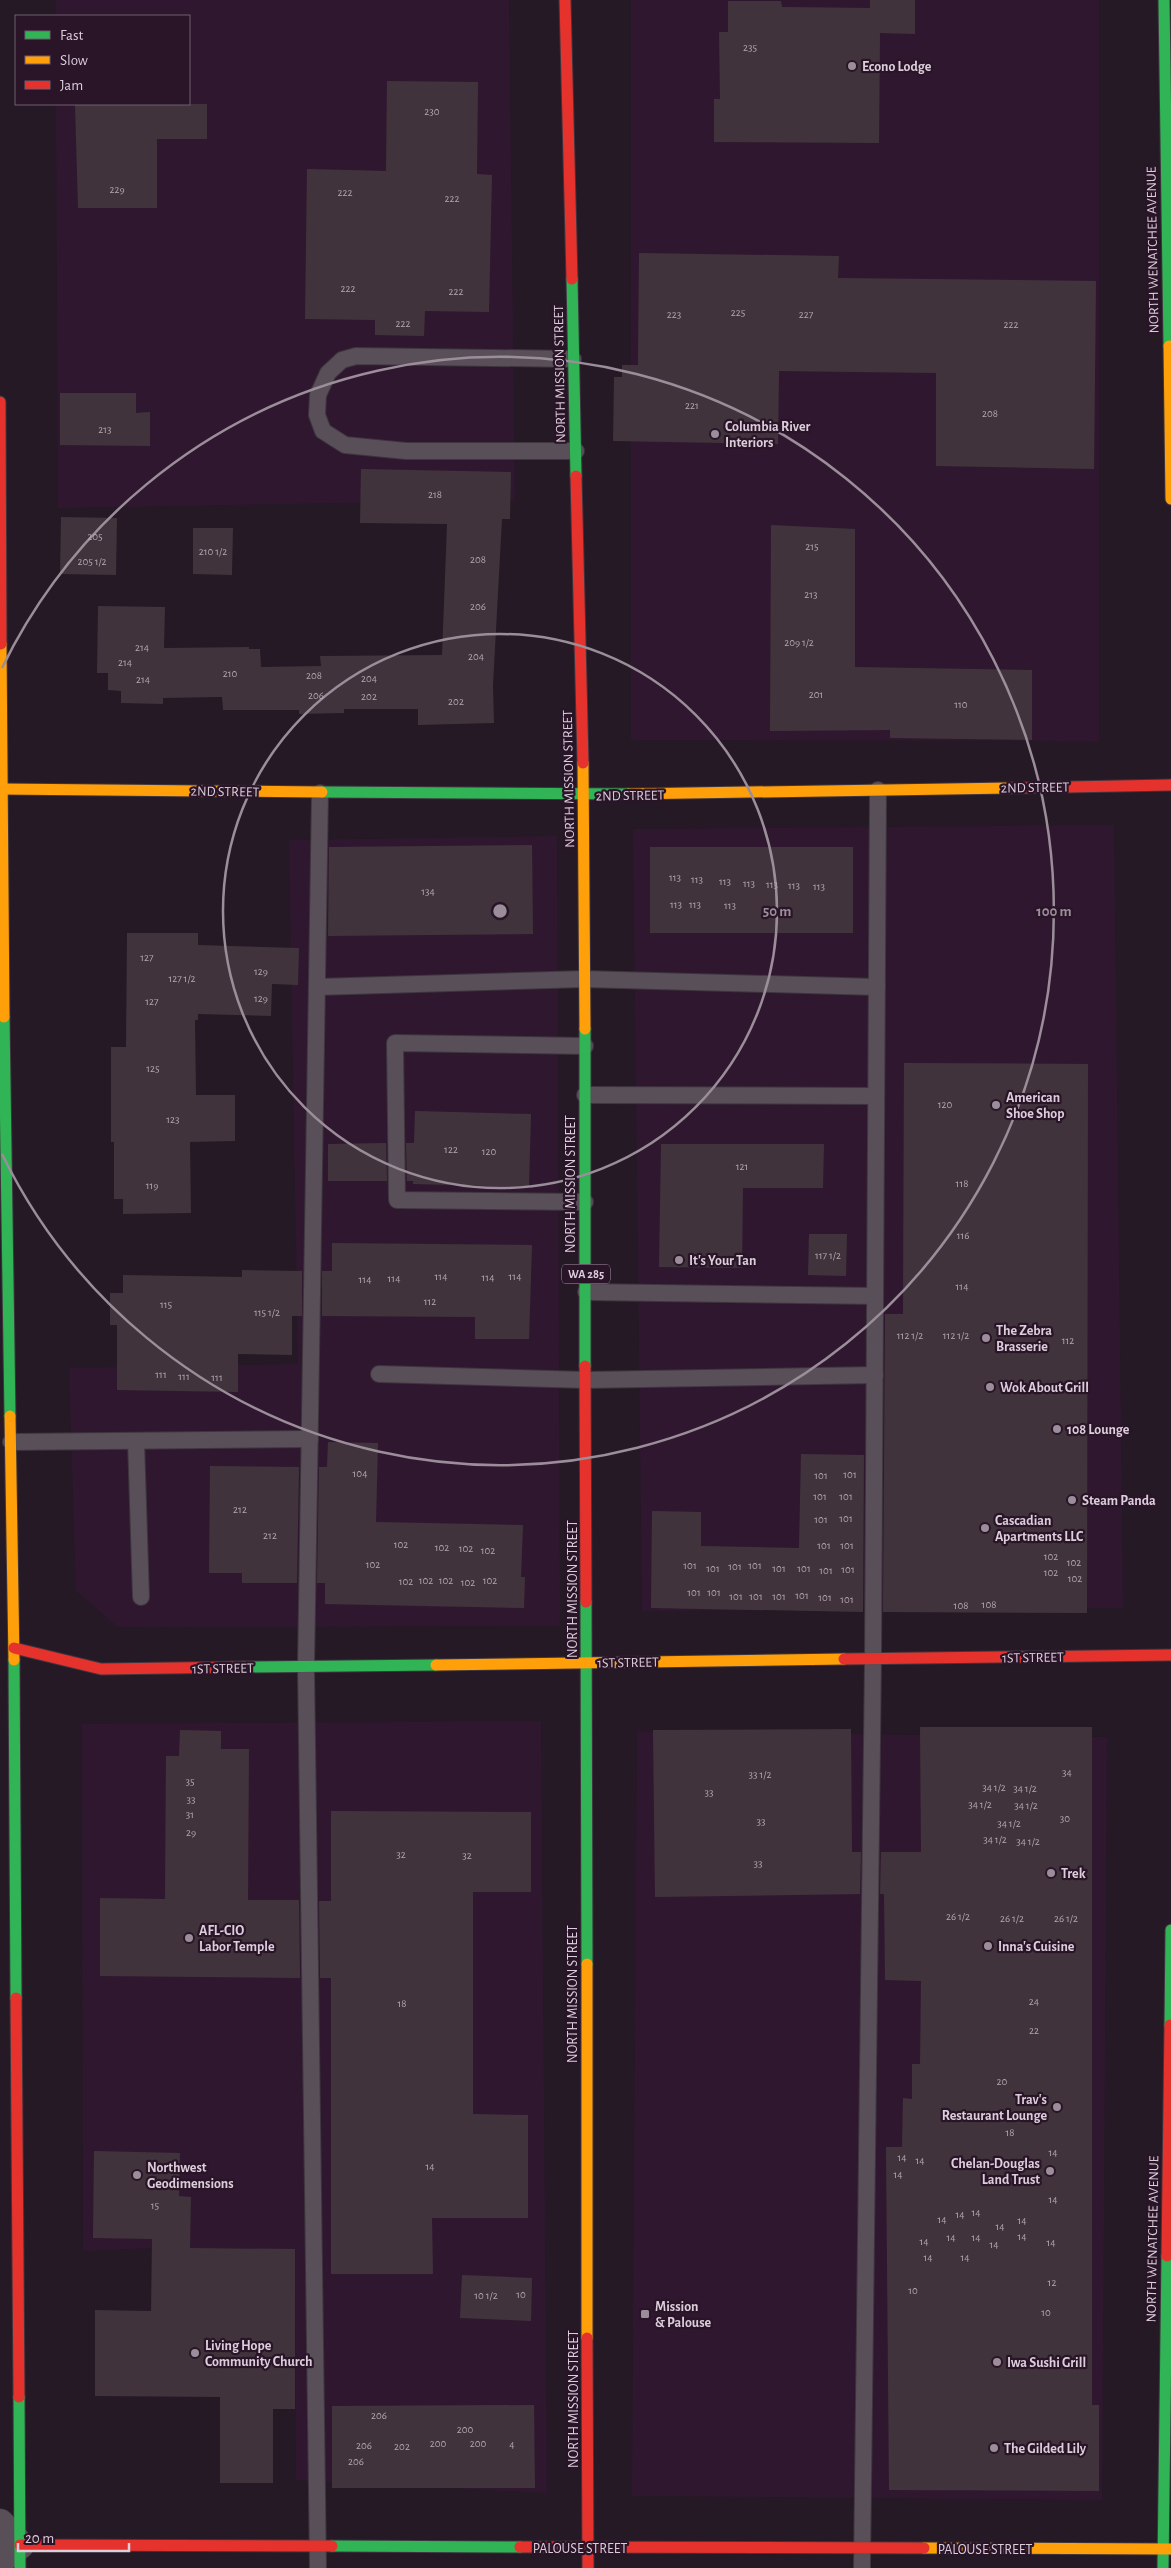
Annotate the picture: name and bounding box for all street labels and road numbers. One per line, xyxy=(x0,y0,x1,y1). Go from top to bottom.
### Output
street label: NORTH WENATCHEE AVENUE xyxy=(1145,166,1161,333)
street label: NORTH MISSION STREET xyxy=(552,305,568,443)
street label: NORTH MISSION STREET xyxy=(561,710,577,848)
street label: 2ND STREET xyxy=(1001,780,1070,796)
street label: 2ND STREET xyxy=(191,784,260,800)
street label: 2ND STREET xyxy=(596,788,665,804)
street label: NORTH MISSION STREET xyxy=(564,1115,578,1253)
road number: WA 285 xyxy=(562,1264,610,1284)
street label: NORTH MISSION STREET xyxy=(566,1520,580,1658)
street label: 1ST STREET xyxy=(1002,1650,1064,1666)
street label: 1ST STREET xyxy=(597,1655,659,1671)
street label: 1ST STREET xyxy=(192,1661,254,1677)
street label: NORTH MISSION STREET xyxy=(566,1925,580,2063)
street label: NORTH WENATCHEE AVENUE xyxy=(1145,2155,1161,2323)
street label: NORTH MISSION STREET xyxy=(567,2330,581,2468)
street label: PALOUSE STREET xyxy=(533,2542,627,2556)
street label: PALOUSE STREET xyxy=(938,2543,1032,2557)

